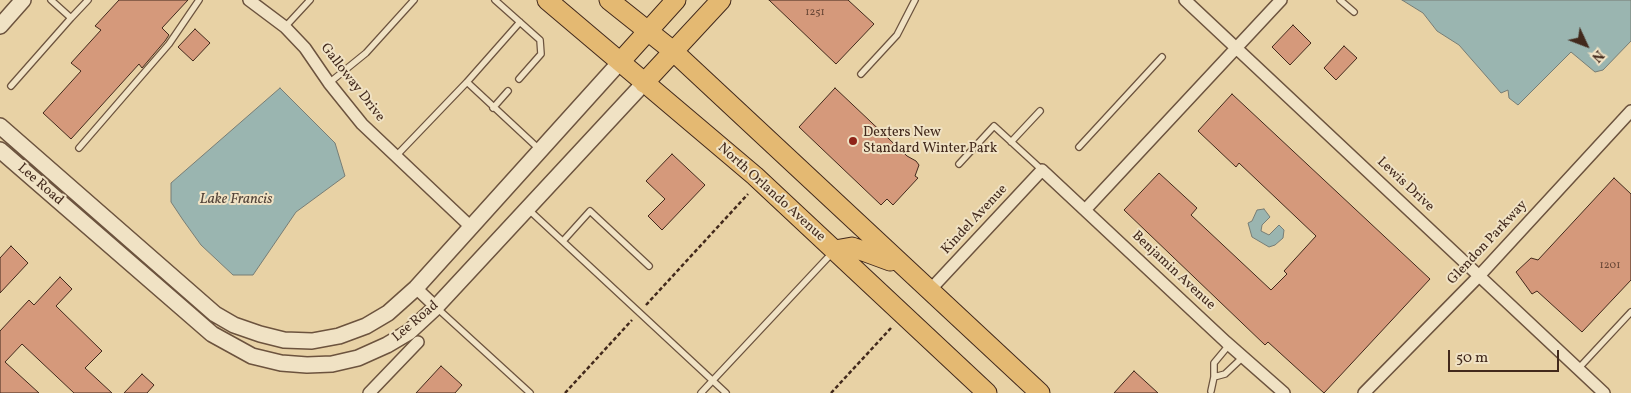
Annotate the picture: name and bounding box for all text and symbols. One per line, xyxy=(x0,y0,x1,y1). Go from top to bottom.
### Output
house number: 1251 xyxy=(805,6,825,20)
north arrow xyxy=(1561,20,1611,70)
street label: Galloway Drive xyxy=(316,40,388,126)
text: N xyxy=(1587,45,1608,66)
place label: Dexters New Standard Winter Park xyxy=(863,125,997,158)
marker: Dexters New Standard Winter Park xyxy=(847,135,859,147)
street label: North Orlando Avenue xyxy=(714,140,828,246)
street label: Lewis Drive xyxy=(1373,154,1437,216)
street label: Lee Road xyxy=(14,160,66,210)
street label: Kindel Avenue xyxy=(938,182,1012,258)
water label: Lake Francis xyxy=(200,191,272,209)
street label: Glendon Parkway xyxy=(1445,197,1531,289)
street label: Benjamin Avenue xyxy=(1128,228,1218,314)
house number: 1201 xyxy=(1600,259,1620,273)
street label: Lee Road xyxy=(389,298,443,346)
scale bar xyxy=(1451,340,1562,372)
text: 50 m xyxy=(1456,348,1488,369)

